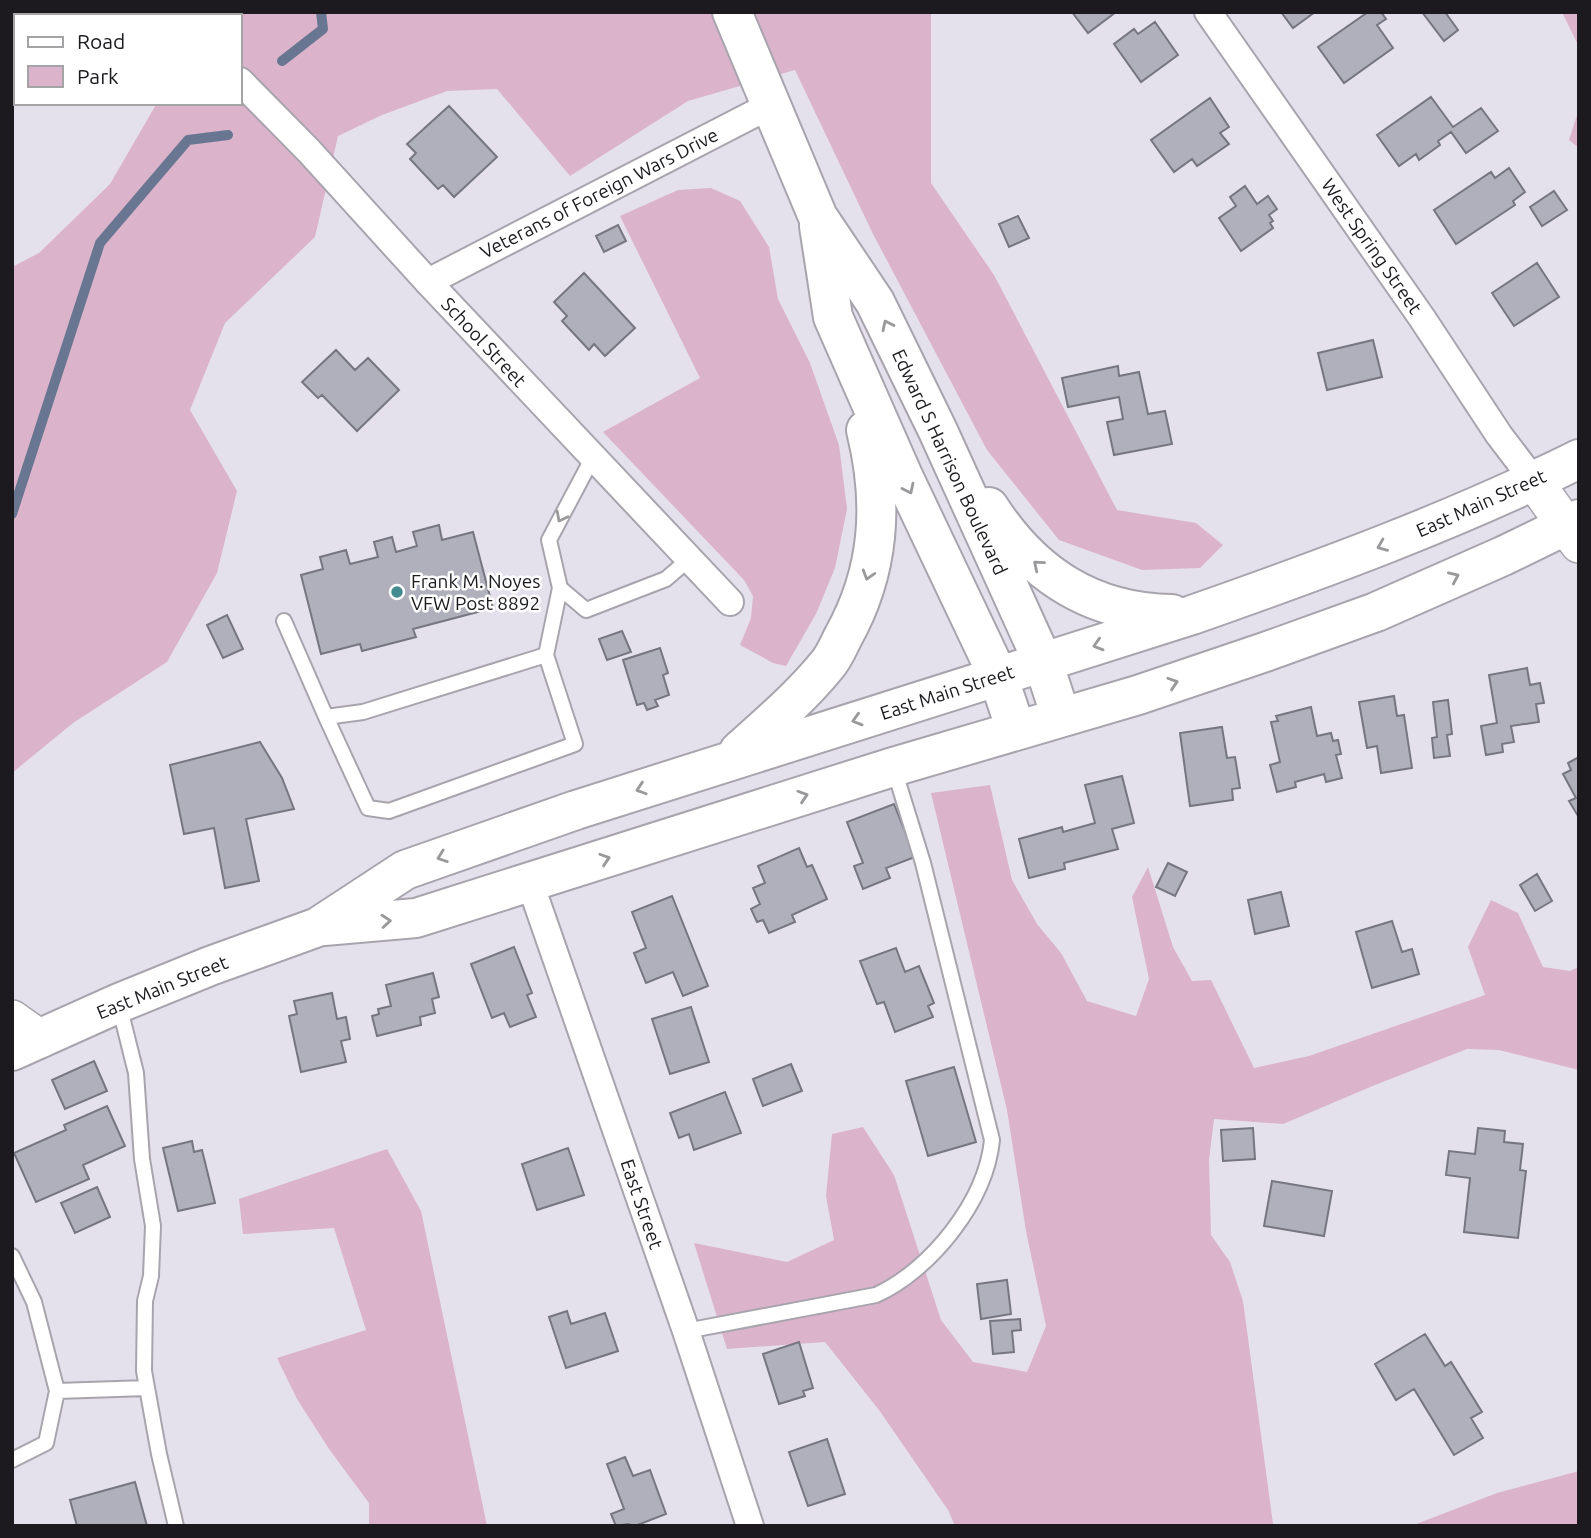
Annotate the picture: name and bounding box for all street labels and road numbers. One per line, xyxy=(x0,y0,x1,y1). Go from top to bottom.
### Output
street label: Veterans of Foreign Wars Drive xyxy=(476,123,722,263)
street label: West Spring Street xyxy=(1317,174,1427,318)
street label: School Street xyxy=(437,293,531,392)
street label: Edward S Harrison Boulevard xyxy=(888,346,1012,578)
street label: East Main Street xyxy=(1413,464,1550,541)
street label: East Main Street xyxy=(877,660,1017,724)
street label: East Main Street xyxy=(93,950,231,1023)
street label: East Street xyxy=(616,1156,668,1252)

